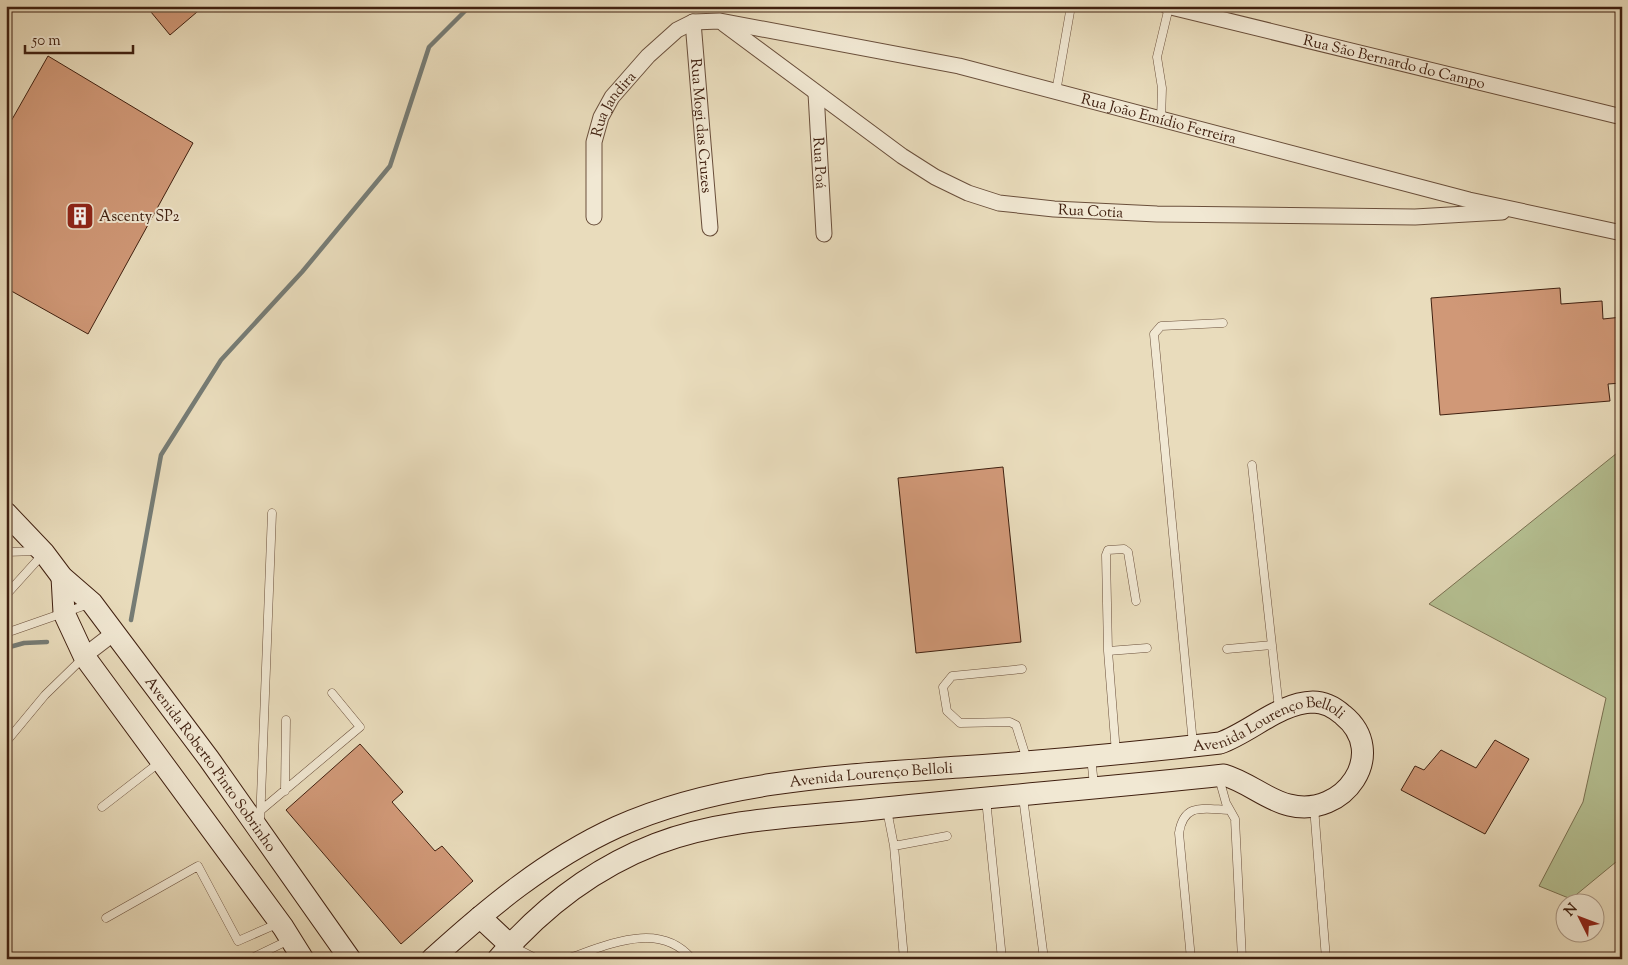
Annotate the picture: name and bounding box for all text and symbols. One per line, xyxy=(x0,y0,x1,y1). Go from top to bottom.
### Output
scale bar xyxy=(25,22,132,54)
text: 50 m xyxy=(31,31,61,52)
street label: Rua São Bernardo do Campo xyxy=(1301,31,1487,95)
street label: Rua Mogi das Cruzes xyxy=(684,58,716,194)
street label: Rua Jandira xyxy=(587,67,642,140)
street label: Rua João Emídio Ferreira xyxy=(1079,90,1238,150)
street label: Rua Poá xyxy=(807,136,830,190)
street label: Rua Cotia xyxy=(1057,200,1124,224)
building icon: Ascenty SP2 xyxy=(65,201,95,231)
place label: Ascenty SP2 xyxy=(99,207,179,228)
street label: Avenida Roberto Pinto Sobrinho xyxy=(139,673,280,857)
street label: Avenida Lourenço Belloli xyxy=(1192,693,1349,758)
street label: Avenida Lourenço Belloli xyxy=(788,759,954,794)
north arrow xyxy=(1556,892,1606,942)
text: N xyxy=(1561,900,1583,921)

